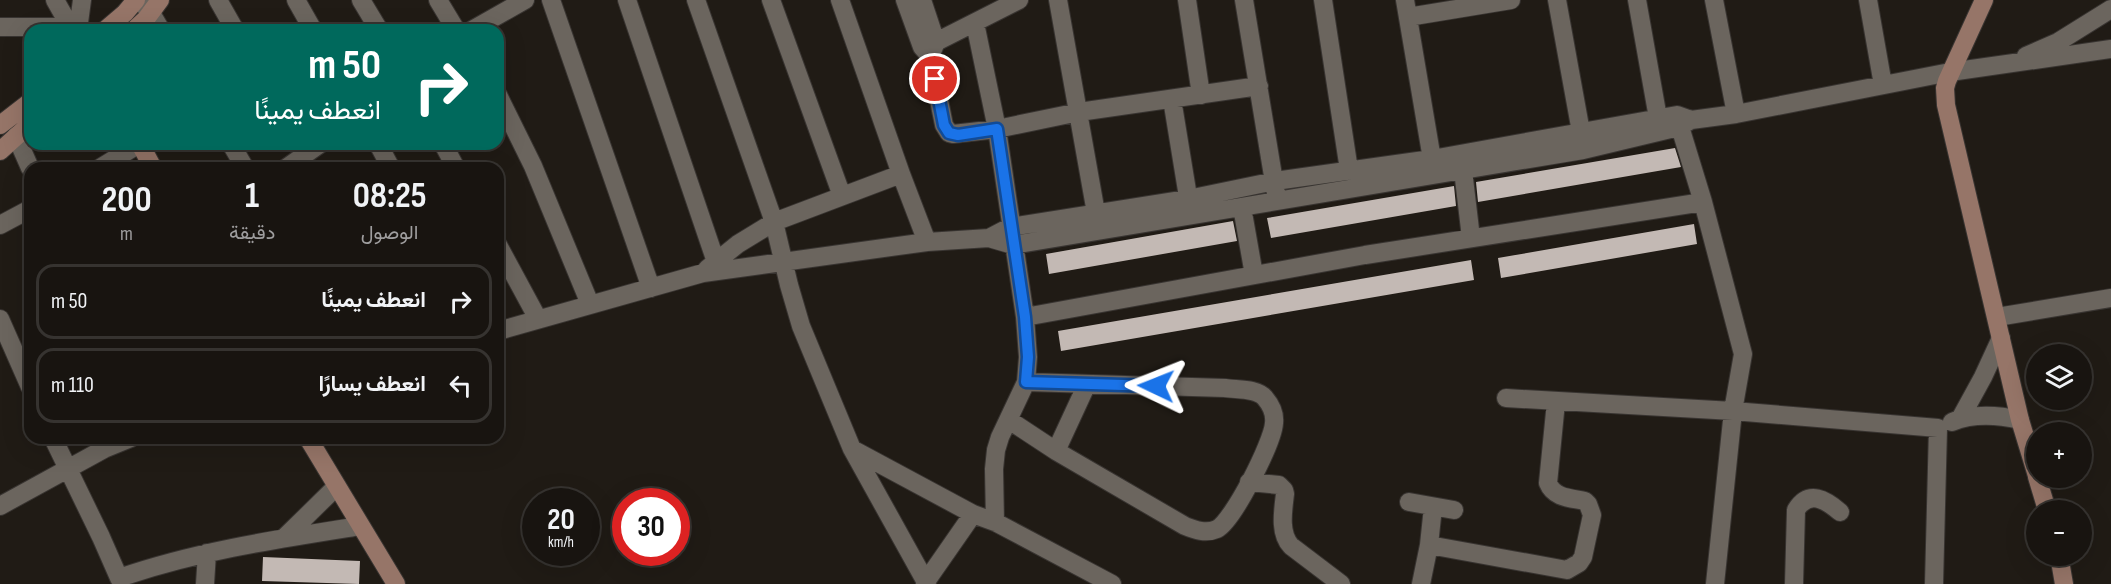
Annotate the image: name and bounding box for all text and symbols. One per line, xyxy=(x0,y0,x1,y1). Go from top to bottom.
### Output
text: 50 m xyxy=(308,40,381,91)
icon: right xyxy=(402,48,480,126)
pin xyxy=(909,53,960,104)
icon: arrive xyxy=(918,62,951,95)
text: انعطف يمينًا xyxy=(254,95,381,127)
text: 1 xyxy=(245,175,259,218)
text: 08:25 xyxy=(353,175,427,218)
text: 200 xyxy=(102,179,152,222)
text: دقيقة xyxy=(229,221,275,245)
text: الوصول xyxy=(361,221,419,245)
text: m xyxy=(120,222,133,246)
icon: right xyxy=(444,285,477,318)
text: انعطف يمينًا xyxy=(321,287,426,314)
text: 50 m xyxy=(51,288,87,315)
map controls xyxy=(2026,344,2092,566)
button: layers xyxy=(2026,344,2092,410)
position arrow xyxy=(1124,354,1188,418)
icon: left xyxy=(444,369,477,402)
text: انعطف يسارًا xyxy=(318,371,426,398)
text: 110 m xyxy=(51,372,94,399)
button: + xyxy=(2026,422,2092,488)
speed limit sign: 30 xyxy=(612,488,690,566)
button: − xyxy=(2026,500,2092,566)
text: 20 xyxy=(547,502,575,538)
text: km/h xyxy=(548,533,574,552)

